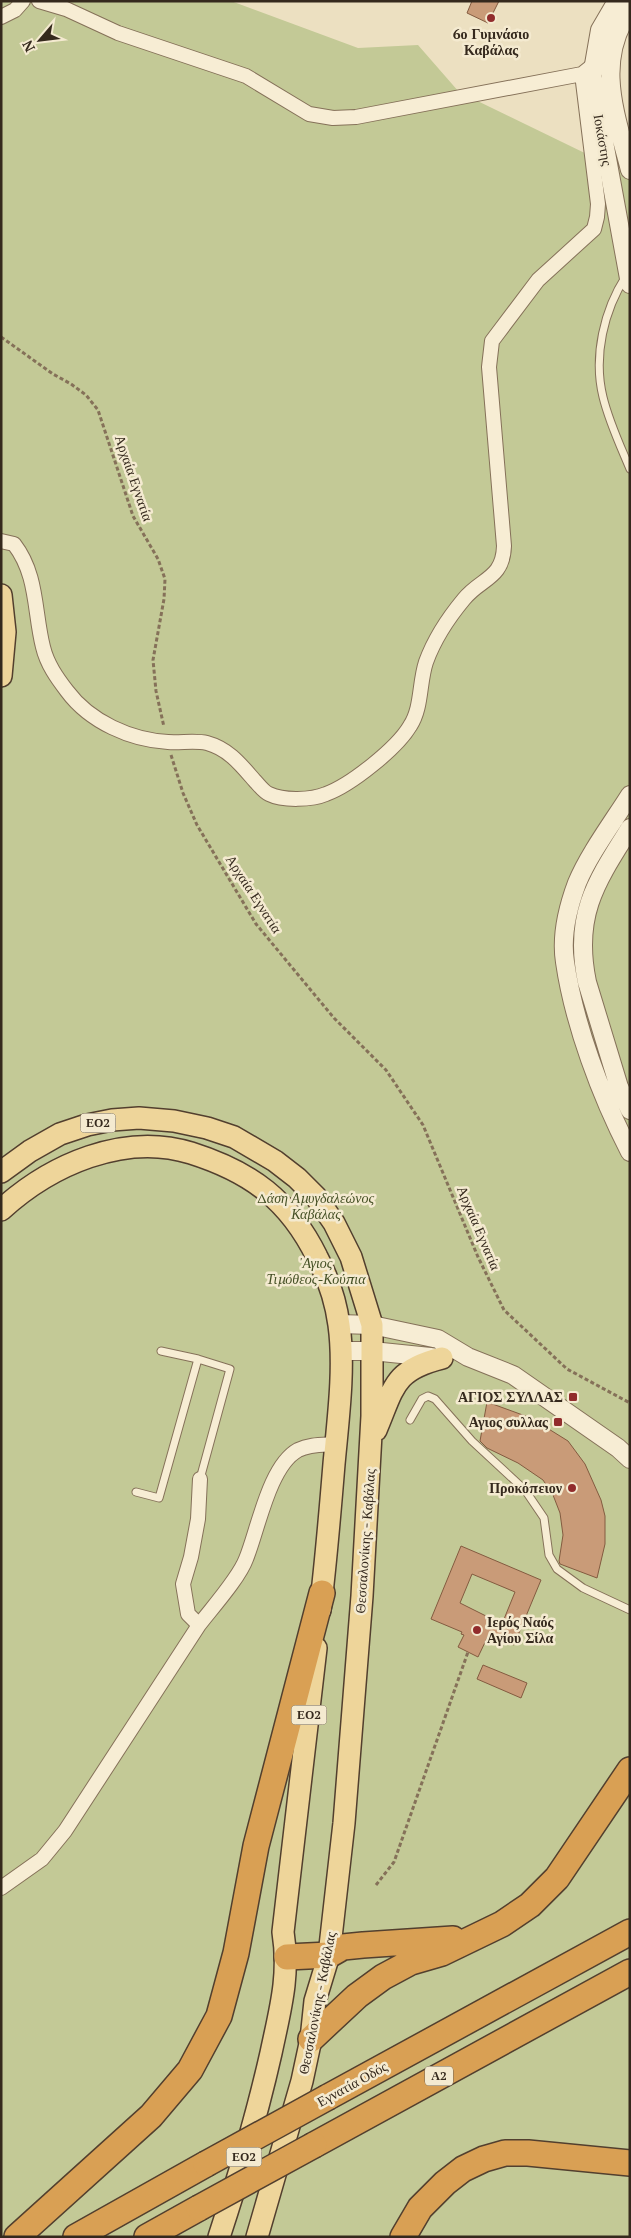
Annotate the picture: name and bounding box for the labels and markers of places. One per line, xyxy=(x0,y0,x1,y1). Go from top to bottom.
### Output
marker: 6ο Γυμνάσιο Καβάλας xyxy=(485,12,497,24)
place label: 6ο Γυμνάσιο Καβάλας xyxy=(453,24,529,59)
place label: ΑΓΙΟΣ ΣΥΛΛΑΣ xyxy=(458,1387,563,1406)
marker: ΑΓΙΟΣ ΣΥΛΛΑΣ xyxy=(567,1391,579,1403)
place label: Αγιος συλλας xyxy=(469,1412,549,1431)
marker: Αγιος συλλας xyxy=(552,1416,564,1428)
place label: Προκόπειον xyxy=(489,1478,563,1497)
marker: Προκόπειον xyxy=(566,1482,578,1494)
place label: Ιερός Ναός Αγίου Σίλα xyxy=(487,1612,555,1647)
marker: Ιερός Ναός Αγίου Σίλα xyxy=(471,1624,483,1636)

